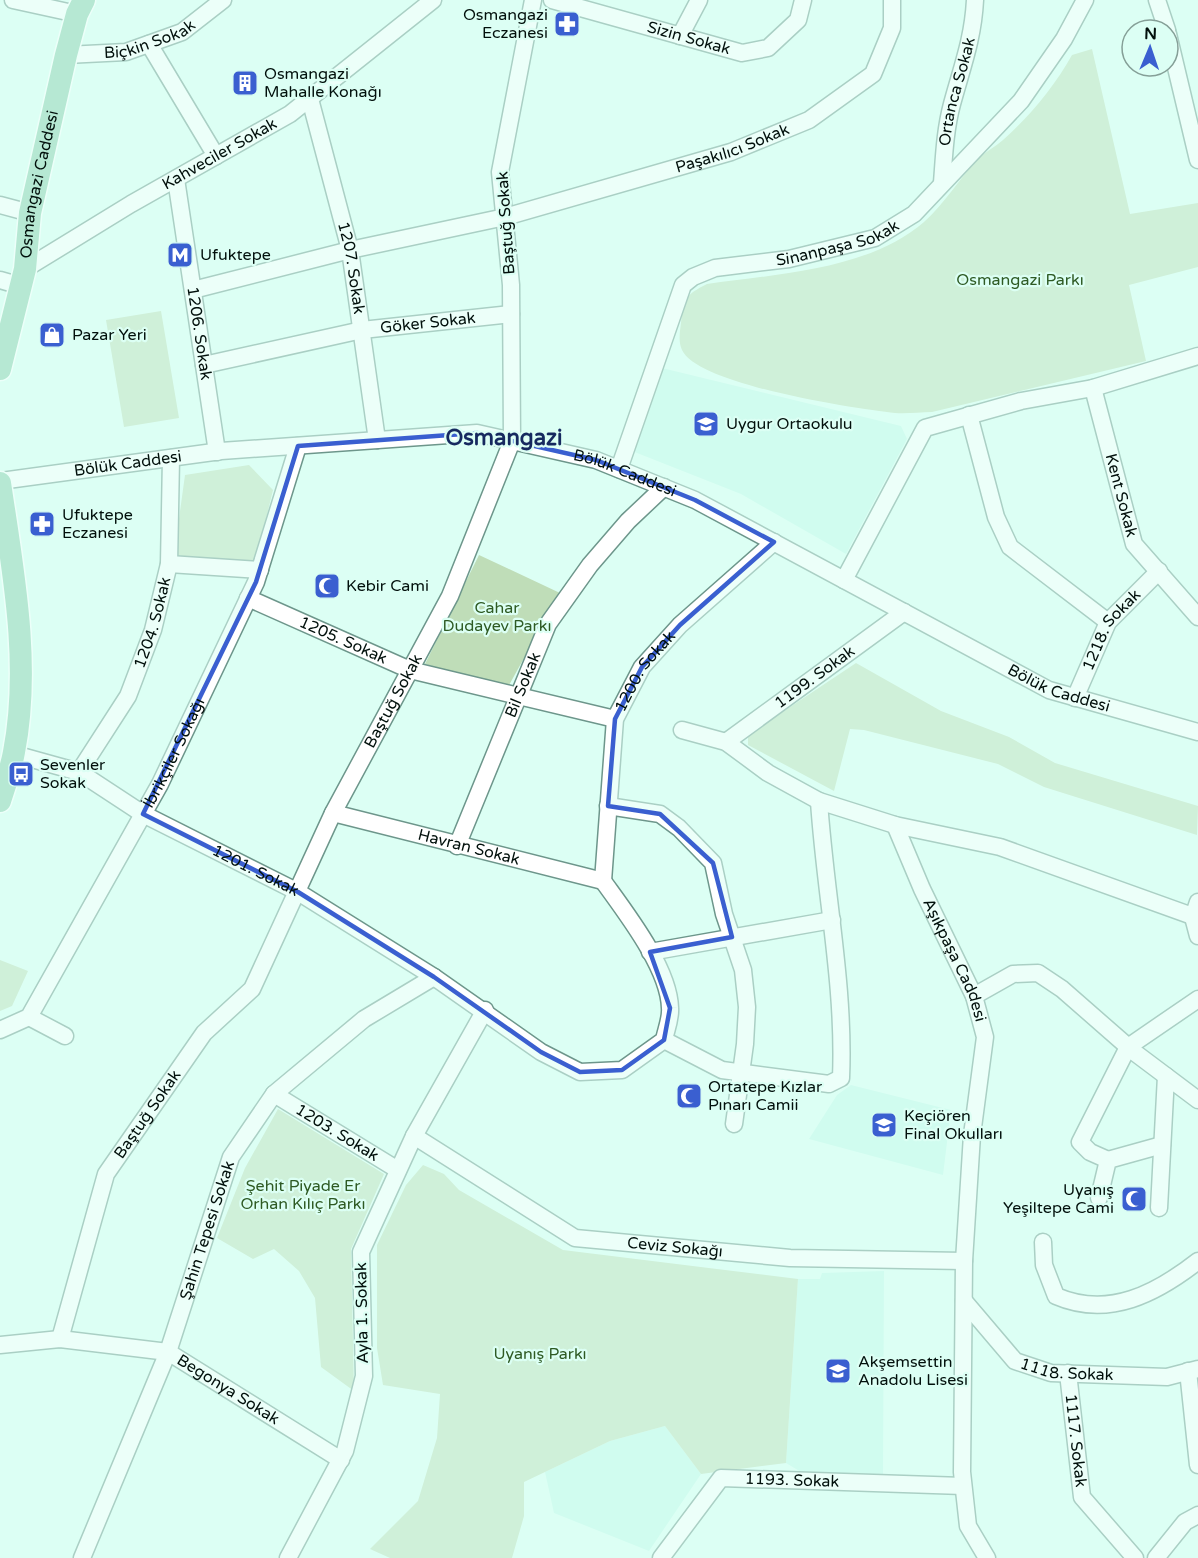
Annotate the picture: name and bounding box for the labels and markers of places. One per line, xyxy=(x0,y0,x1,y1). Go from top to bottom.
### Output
place label: Osmangazi Eczanesi xyxy=(463,5,548,43)
pharmacy icon: Osmangazi Eczanesi xyxy=(552,9,582,39)
place label: Osmangazi Mahalle Konağı xyxy=(264,64,382,102)
building icon: Osmangazi Mahalle Konağı xyxy=(230,68,260,98)
metro station icon: Ufuktepe xyxy=(165,240,195,270)
place label: Ufuktepe xyxy=(200,245,271,265)
shop icon: Pazar Yeri xyxy=(37,320,67,350)
place label: Pazar Yeri xyxy=(72,325,147,345)
school or university icon: Uygur Ortaokulu xyxy=(691,409,721,439)
place label: Uygur Ortaokulu xyxy=(726,414,853,434)
place label: Ufuktepe Eczanesi xyxy=(62,505,133,543)
pharmacy icon: Ufuktepe Eczanesi xyxy=(27,509,57,539)
mosque icon: Kebir Cami xyxy=(312,571,342,601)
place label: Kebir Cami xyxy=(346,576,429,596)
place label: Sevenler Sokak xyxy=(40,755,106,793)
bus stop icon: Sevenler Sokak xyxy=(6,759,36,789)
place label: Ortatepe Kızlar Pınarı Camii xyxy=(708,1077,823,1115)
mosque icon: Ortatepe Kızlar Pınarı Camii xyxy=(674,1081,704,1111)
place label: Keçiören Final Okulları xyxy=(904,1106,1003,1144)
school or university icon: Keçiören Final Okulları xyxy=(869,1110,899,1140)
place label: Uyanış Yeşiltepe Cami xyxy=(1003,1180,1114,1218)
mosque icon: Uyanış Yeşiltepe Cami xyxy=(1119,1184,1149,1214)
place label: Akşemsettin Anadolu Lisesi xyxy=(858,1352,968,1390)
school or university icon: Akşemsettin Anadolu Lisesi xyxy=(823,1356,853,1386)

